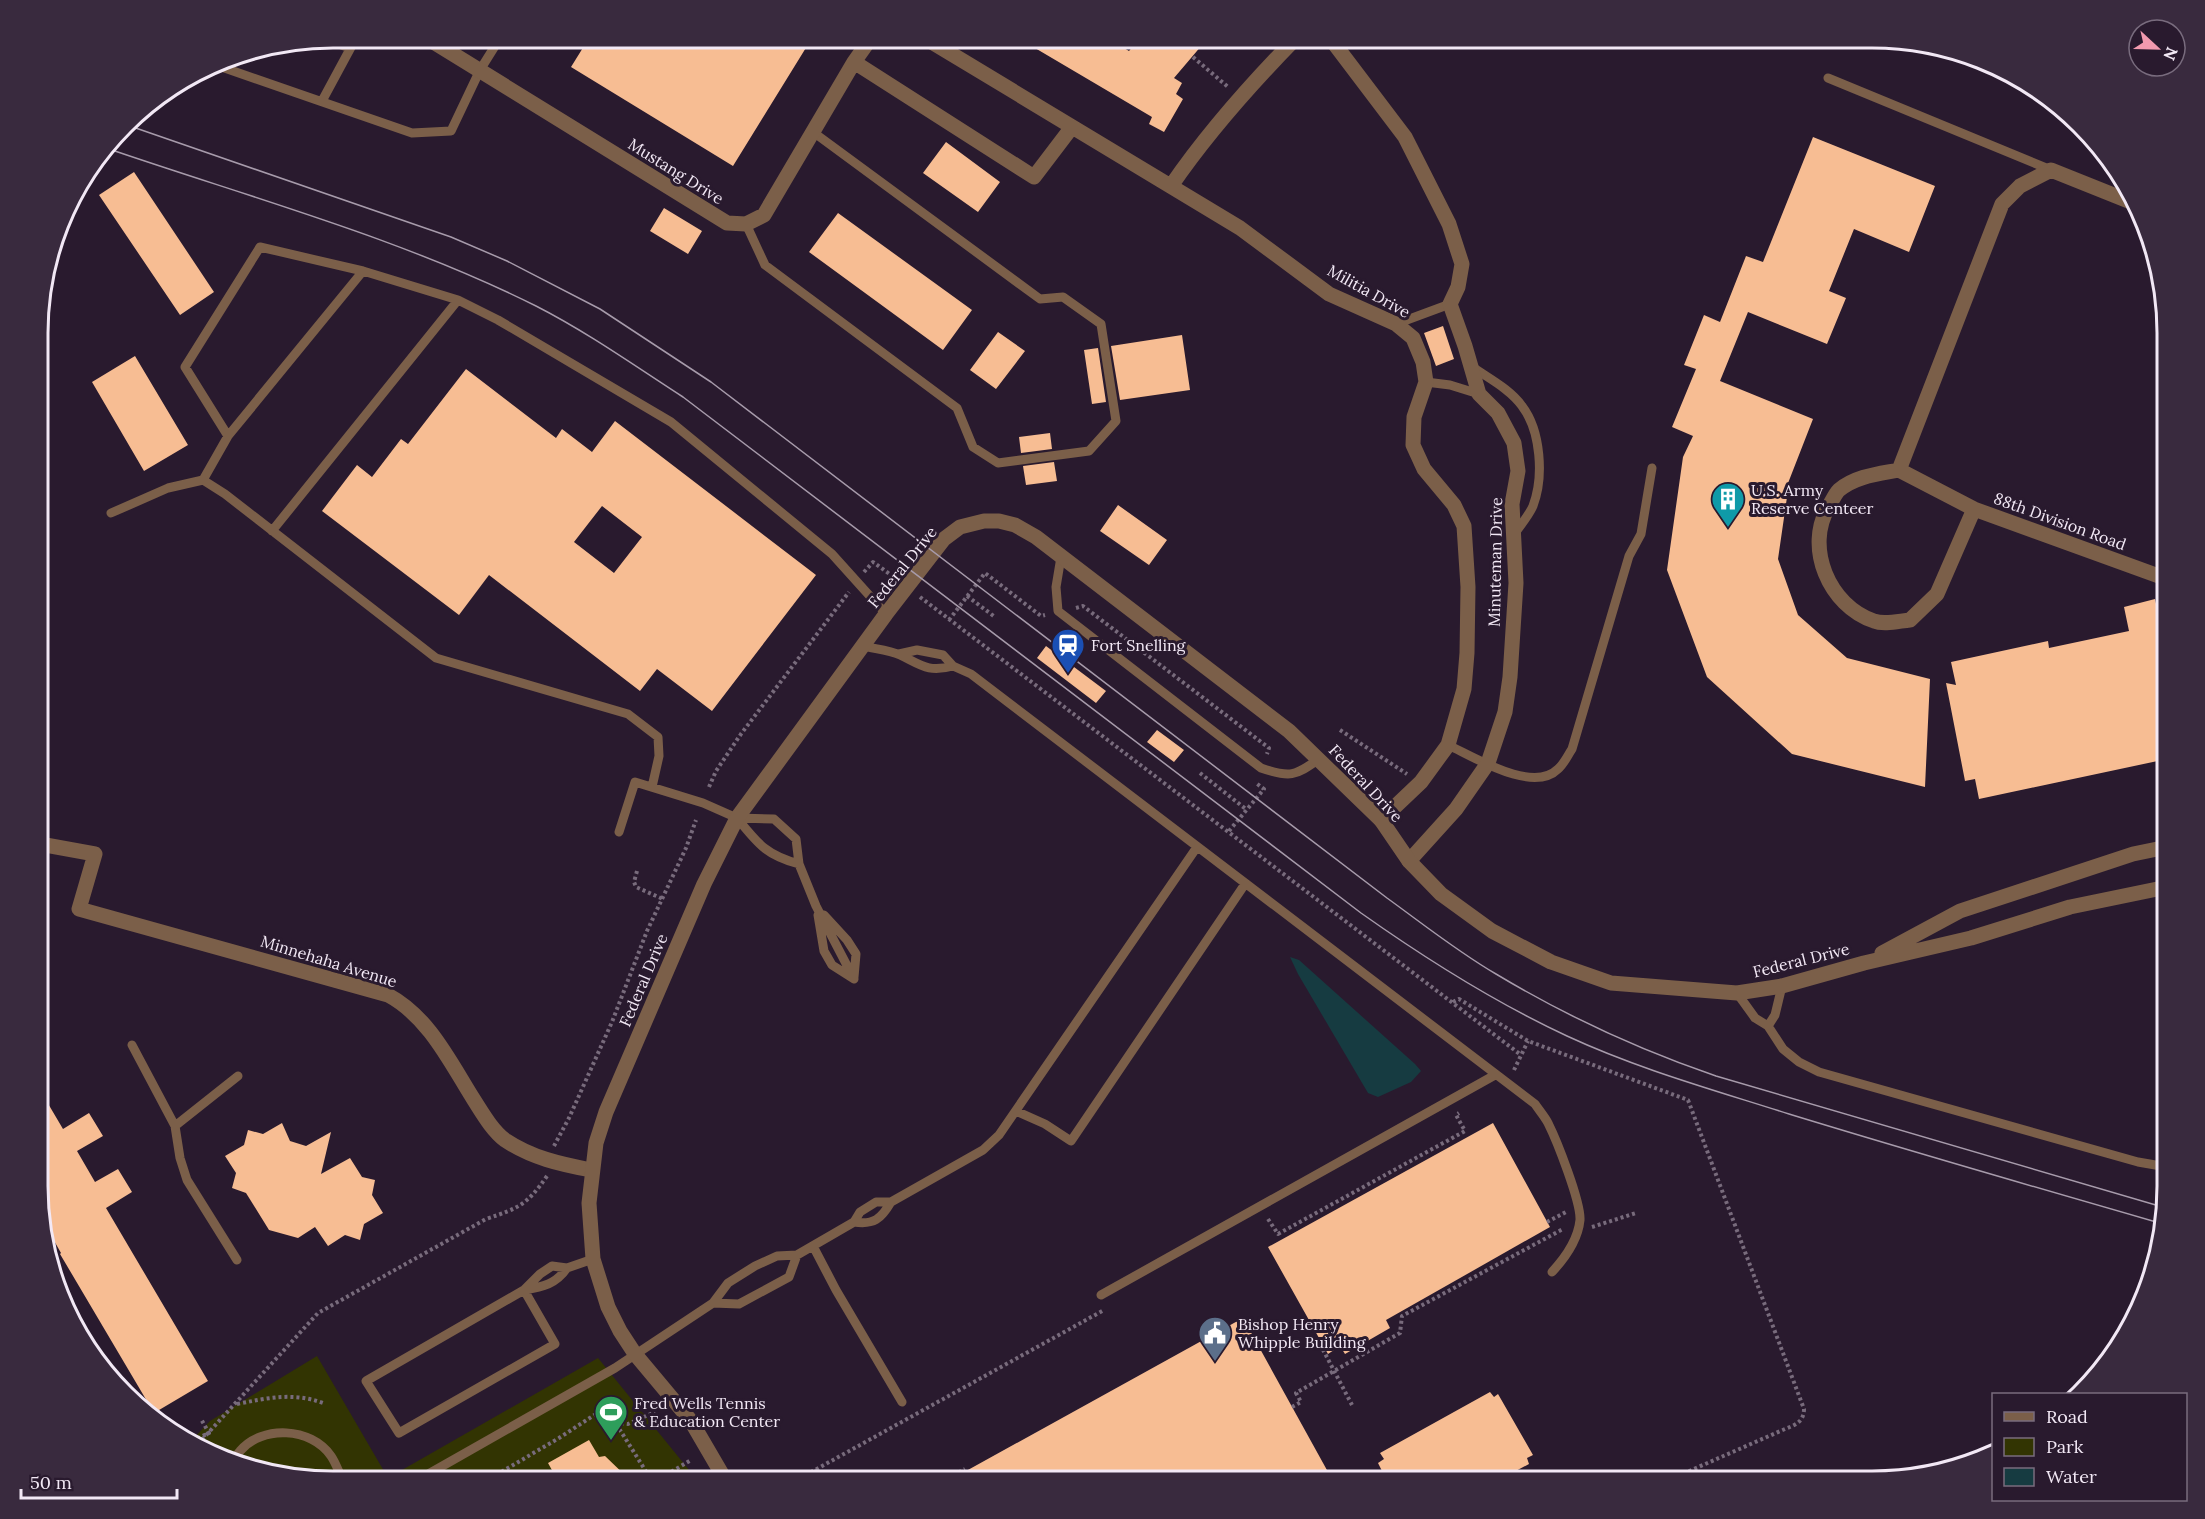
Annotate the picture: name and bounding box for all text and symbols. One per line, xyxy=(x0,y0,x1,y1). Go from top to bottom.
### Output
north arrow xyxy=(2127,18,2187,78)
text: N xyxy=(2159,44,2182,63)
street label: Mustang Drive xyxy=(625,134,728,209)
street label: Militia Drive xyxy=(1324,260,1414,322)
place label: U.S. Army Reserve Centeer xyxy=(1751,480,1873,518)
building icon: U.S. Army Reserve Centeer xyxy=(1710,481,1746,528)
street label: 88th Division Road xyxy=(1991,488,2129,554)
street label: Minuteman Drive xyxy=(1484,497,1506,627)
street label: Federal Drive xyxy=(863,522,941,612)
station icon: Fort Snelling xyxy=(1050,627,1086,674)
place label: Fort Snelling xyxy=(1091,635,1187,655)
street label: Federal Drive xyxy=(1325,740,1407,826)
street label: Federal Drive xyxy=(614,930,672,1029)
street label: Minnehaha Avenue xyxy=(258,931,400,991)
street label: Federal Drive xyxy=(1751,938,1852,982)
place label: Bishop Henry Whipple Building xyxy=(1238,1314,1367,1352)
public building icon: Bishop Henry Whipple Building xyxy=(1197,1315,1233,1362)
place label: Fred Wells Tennis & Education Center xyxy=(634,1393,780,1431)
legend xyxy=(1992,1393,2187,1501)
sports icon: Fred Wells Tennis & Education Center xyxy=(593,1394,629,1441)
text: Road xyxy=(2046,1405,2088,1428)
text: Park xyxy=(2046,1435,2084,1458)
scale bar xyxy=(21,1462,177,1500)
text: Water xyxy=(2046,1465,2097,1488)
text: 50 m xyxy=(30,1471,72,1494)

